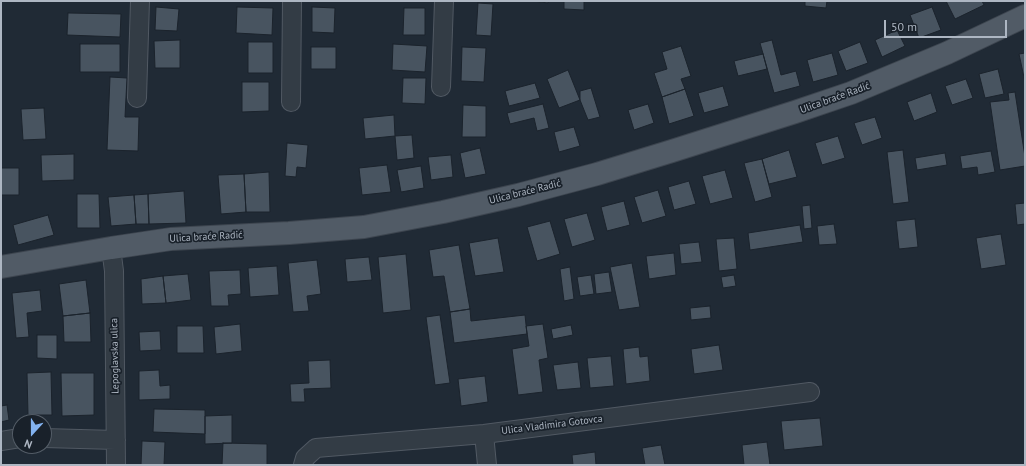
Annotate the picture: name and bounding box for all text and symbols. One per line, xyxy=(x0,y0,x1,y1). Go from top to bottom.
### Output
scale bar xyxy=(886,12,1009,38)
text: 50 m xyxy=(891,19,917,34)
street label: Ulica braće Radić xyxy=(798,80,872,116)
street label: Ulica braće Radić xyxy=(488,177,562,207)
street label: Ulica braće Radić xyxy=(169,229,243,245)
street label: Lepoglavska ulica xyxy=(108,318,122,394)
street label: Ulica Vladimira Gotovca xyxy=(501,413,603,437)
north arrow xyxy=(12,414,52,454)
text: N xyxy=(22,436,34,452)

